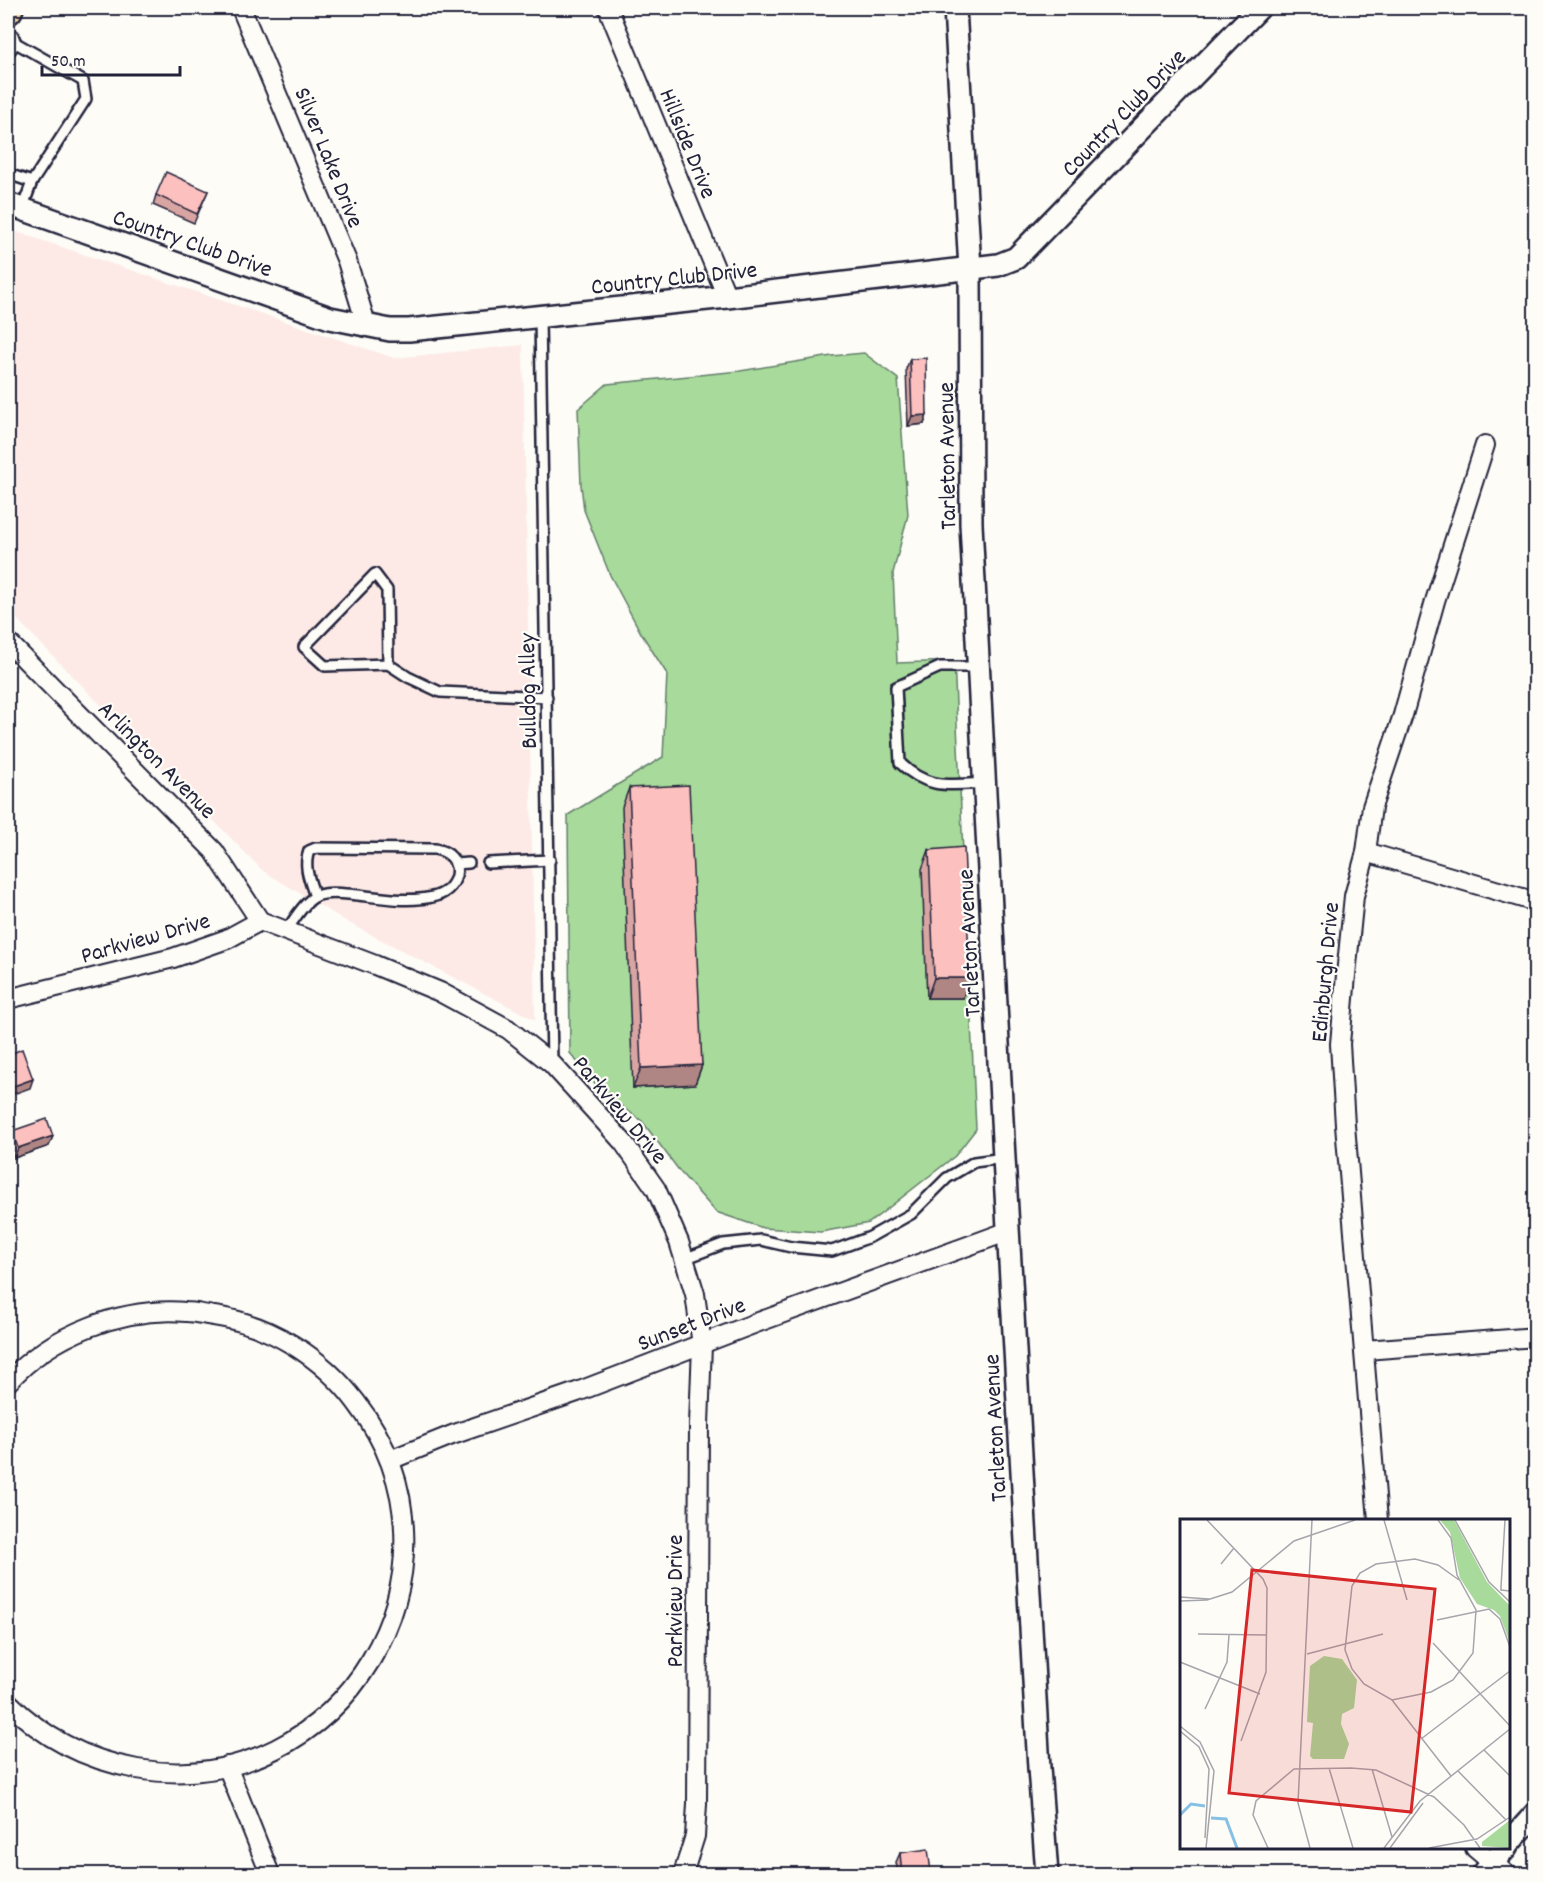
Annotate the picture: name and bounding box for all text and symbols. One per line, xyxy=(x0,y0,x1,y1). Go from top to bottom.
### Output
scale bar xyxy=(42,39,180,77)
street label: Country Club Drive xyxy=(1055,42,1195,186)
text: 50 m xyxy=(51,50,86,75)
street label: Silver Lake Drive xyxy=(284,83,371,234)
street label: Hillside Drive xyxy=(649,84,724,204)
street label: Country Club Drive xyxy=(108,202,277,288)
street label: Country Club Drive xyxy=(589,254,759,306)
street label: Tarleton Avenue xyxy=(931,382,967,530)
street label: Bulldog Alley xyxy=(512,631,548,749)
street label: Arlington Avenue xyxy=(89,694,223,828)
street label: Tarleton Avenue xyxy=(950,868,992,1018)
street label: Edinburgh Drive xyxy=(1304,901,1350,1044)
street label: Parkview Drive xyxy=(77,905,214,975)
street label: Parkview Drive xyxy=(563,1049,674,1173)
street label: Sunset Drive xyxy=(633,1290,751,1362)
street label: Tarleton Avenue xyxy=(976,1353,1018,1503)
inset map xyxy=(1180,1519,1510,1849)
street label: Parkview Drive xyxy=(660,1534,694,1668)

